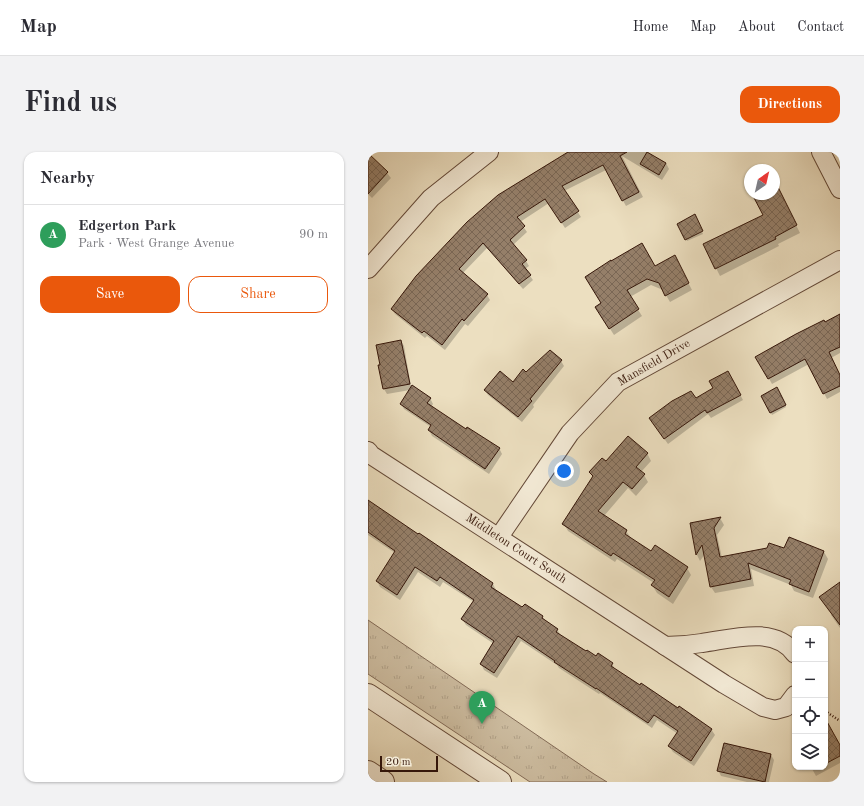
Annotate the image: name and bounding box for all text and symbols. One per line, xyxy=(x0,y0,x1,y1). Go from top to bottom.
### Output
text: Map xyxy=(20,18,57,37)
text: Home xyxy=(633,20,668,34)
text: Map xyxy=(690,20,716,34)
text: About xyxy=(738,20,775,34)
text: Contact xyxy=(797,20,844,34)
button: Directions xyxy=(740,86,840,123)
text: Find us xyxy=(24,90,117,118)
north arrow xyxy=(744,164,780,200)
text: Nearby xyxy=(40,170,95,187)
text: Edgerton Park xyxy=(78,219,176,234)
text: A xyxy=(48,228,58,241)
text: 90 m xyxy=(299,228,328,241)
text: Park · West Grange Avenue xyxy=(78,237,234,250)
button: Save xyxy=(40,276,180,313)
button: Share xyxy=(188,276,328,313)
street label: Mansfield Drive xyxy=(616,337,693,389)
your location xyxy=(554,461,574,481)
street label: Middleton Court South xyxy=(463,512,569,586)
map controls xyxy=(792,626,828,770)
button: + xyxy=(792,626,828,662)
button: − xyxy=(792,662,828,698)
pin: A xyxy=(469,691,495,724)
button: locate xyxy=(792,698,828,734)
button: layers xyxy=(792,734,828,770)
scale bar xyxy=(380,754,438,773)
text: 20 m xyxy=(386,757,411,768)

